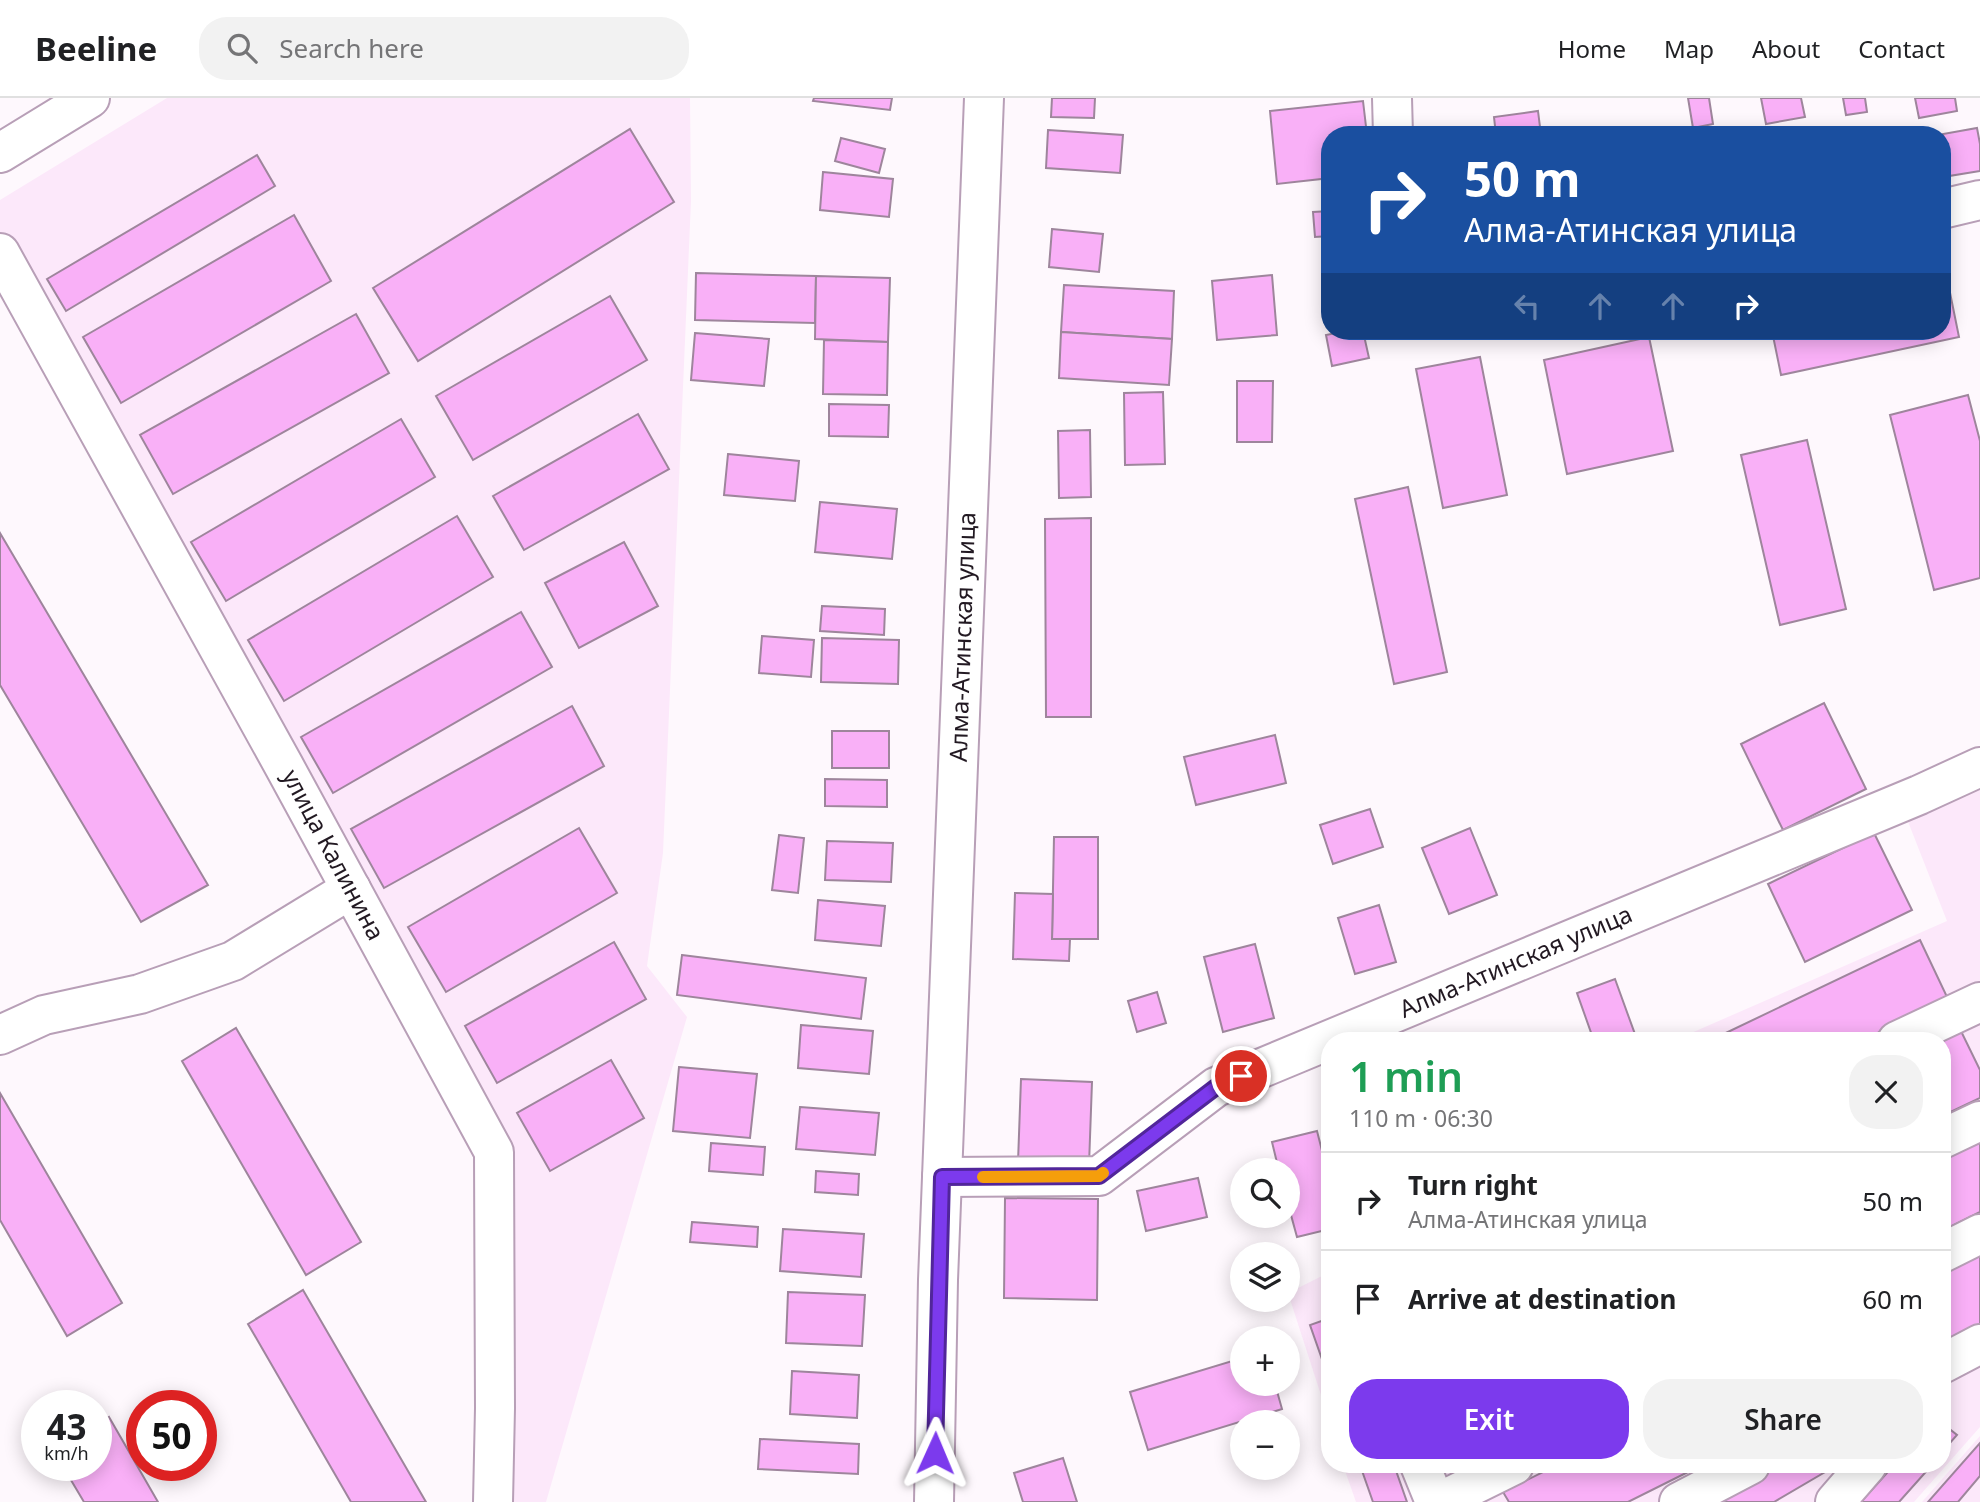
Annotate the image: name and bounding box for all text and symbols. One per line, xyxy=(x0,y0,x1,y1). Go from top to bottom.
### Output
search box xyxy=(199,17,689,80)
text: Beeline xyxy=(35,26,157,71)
icon: search xyxy=(223,29,261,67)
text: Search here xyxy=(279,30,424,66)
text: Home xyxy=(1558,32,1626,65)
text: Map xyxy=(1664,32,1714,65)
text: About xyxy=(1752,32,1820,65)
text: Contact xyxy=(1858,32,1945,65)
text: 50 m xyxy=(1464,145,1581,211)
icon: right xyxy=(1349,154,1440,245)
text: Алма-Атинская улица xyxy=(1464,208,1797,251)
icon: left xyxy=(1508,287,1546,325)
icon: ahead xyxy=(1581,287,1619,325)
icon: ahead xyxy=(1654,287,1692,325)
icon: right xyxy=(1727,287,1765,325)
street label: Алма-Атинская улица xyxy=(941,512,982,762)
street label: улица Калинина xyxy=(275,763,393,946)
street label: Алма-Атинская улица xyxy=(1394,897,1637,1025)
pin xyxy=(1211,1046,1271,1106)
text: 1 min xyxy=(1349,1047,1463,1104)
button: close xyxy=(1849,1055,1923,1129)
icon: arrive xyxy=(1222,1057,1260,1095)
text: 110 m · 06:30 xyxy=(1349,1102,1493,1134)
map controls xyxy=(1230,1158,1300,1480)
button: search xyxy=(1230,1158,1300,1228)
text: Turn right xyxy=(1408,1167,1538,1203)
icon: right xyxy=(1349,1182,1387,1220)
text: 50 m xyxy=(1862,1183,1923,1219)
text: Алма-Атинская улица xyxy=(1408,1203,1647,1235)
button: layers xyxy=(1230,1242,1300,1312)
icon: arrive xyxy=(1349,1280,1387,1318)
text: Arrive at destination xyxy=(1408,1281,1677,1317)
text: 60 m xyxy=(1862,1281,1923,1317)
button: + xyxy=(1230,1326,1300,1396)
button: Exit xyxy=(1349,1379,1629,1459)
button: Share xyxy=(1643,1379,1923,1459)
speed limit sign: 50 xyxy=(126,1390,217,1481)
text: 43 xyxy=(46,1403,87,1450)
button: − xyxy=(1230,1410,1300,1480)
position arrow xyxy=(898,1416,972,1490)
text: km/h xyxy=(44,1441,89,1465)

